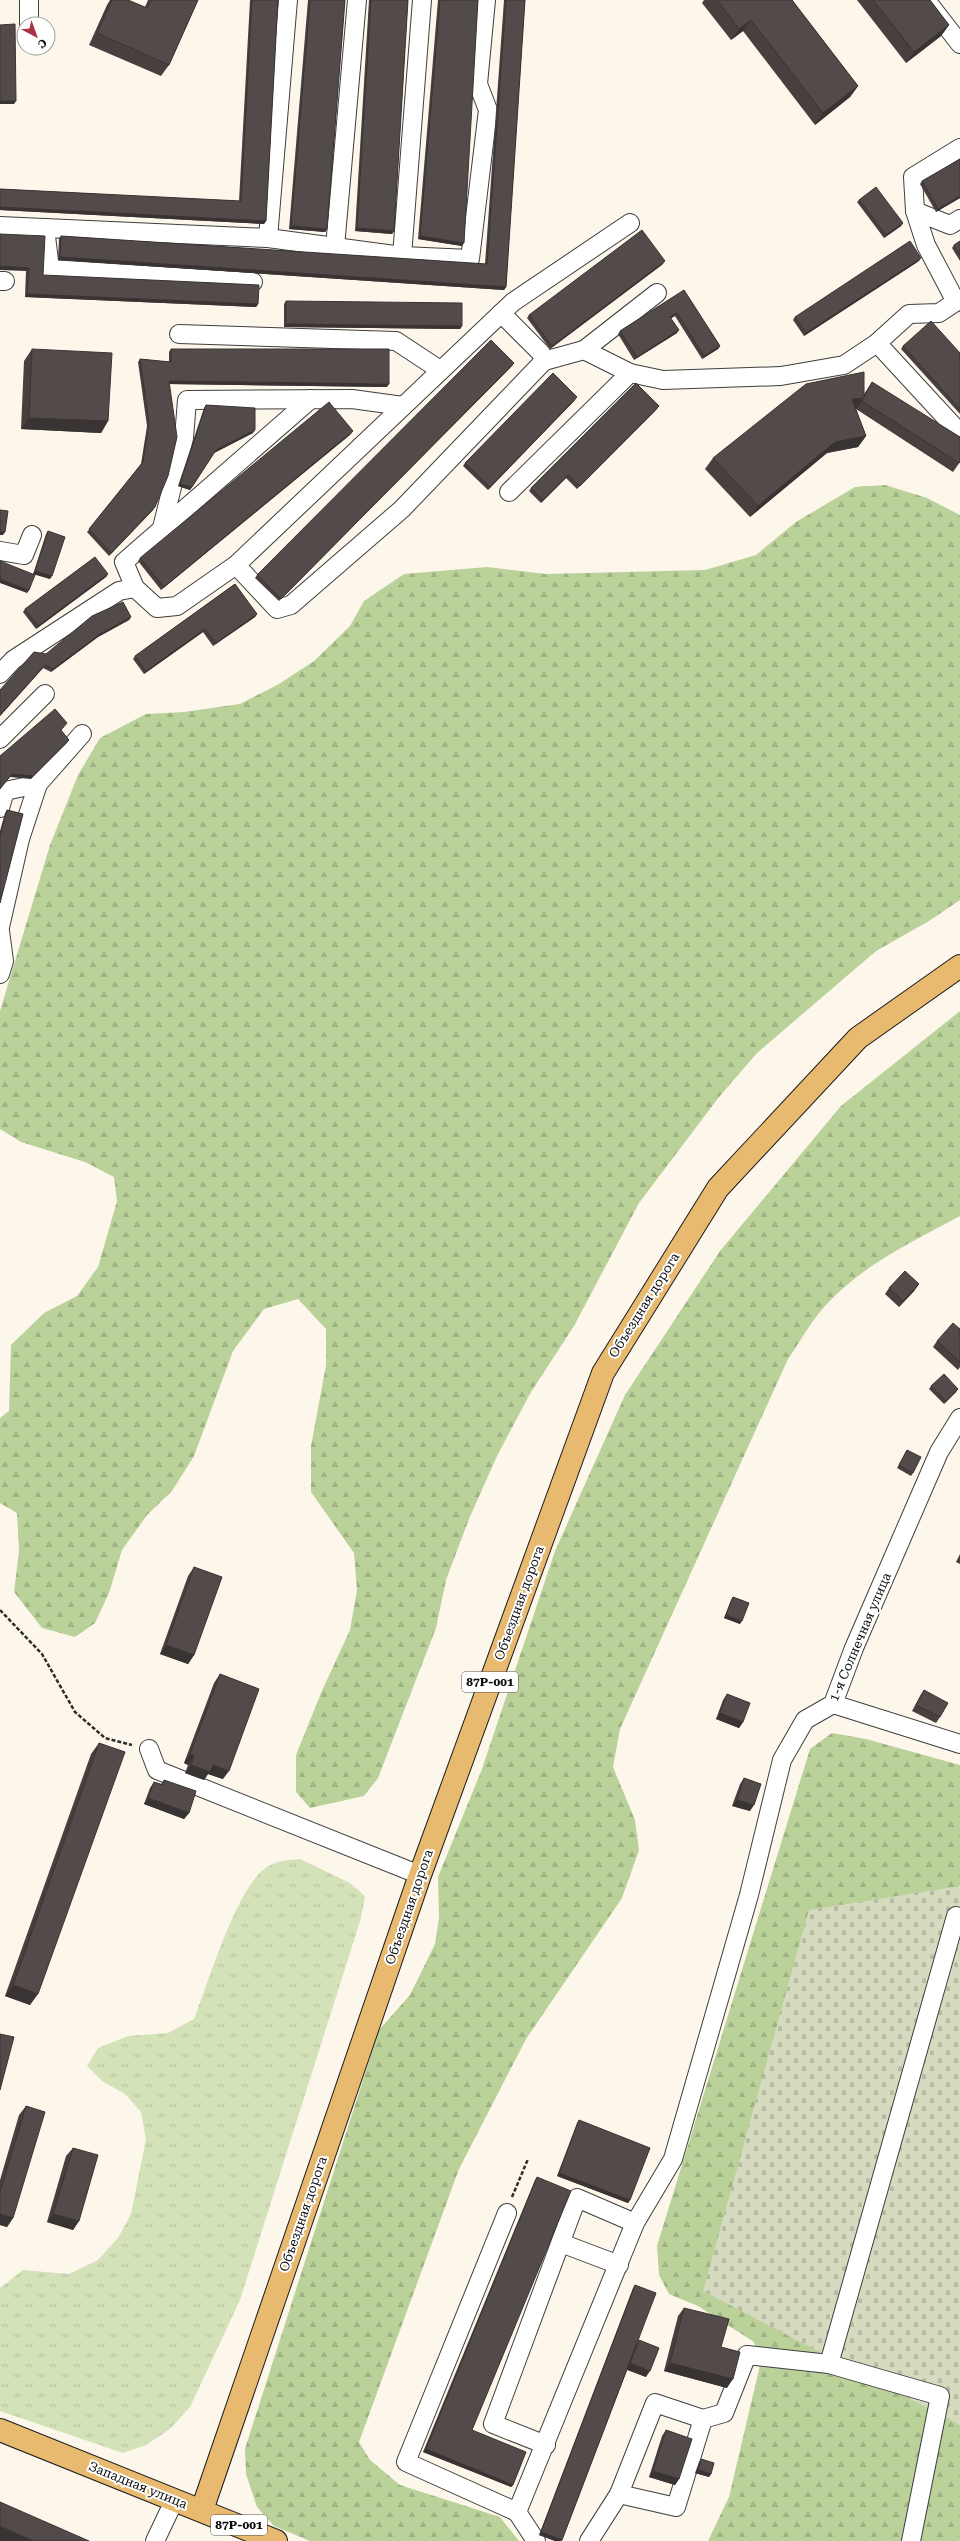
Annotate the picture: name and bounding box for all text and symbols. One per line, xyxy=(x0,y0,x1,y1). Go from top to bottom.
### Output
north arrow xyxy=(16,16,56,56)
text: С xyxy=(35,36,49,51)
street label: Объездная дорога xyxy=(606,1250,682,1360)
street label: Объездная дорога xyxy=(491,1544,547,1662)
street label: 1-я Солнечная улица xyxy=(826,1570,894,1704)
road number: 87Р-001 xyxy=(462,1672,518,1692)
street label: Объездная дорога xyxy=(382,1847,436,1967)
street label: Объездная дорога xyxy=(276,2154,330,2274)
street label: Западная улица xyxy=(86,2458,190,2512)
road number: 87Р-001 xyxy=(211,2515,267,2535)

